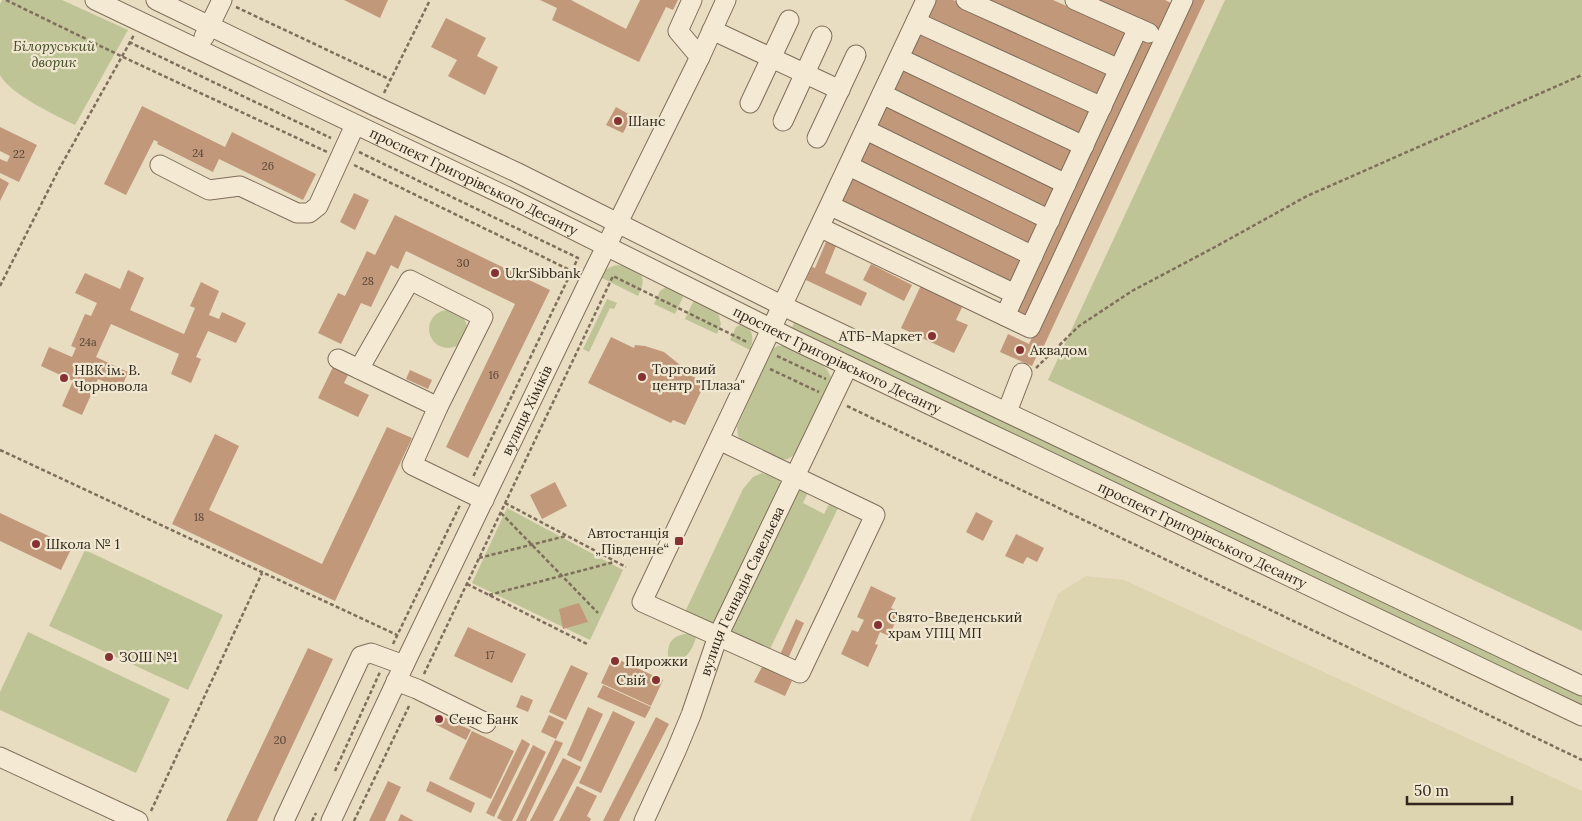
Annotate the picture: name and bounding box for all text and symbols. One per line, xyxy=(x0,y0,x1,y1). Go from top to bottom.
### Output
park label: Білоруський дворик xyxy=(13,37,96,71)
place label: Шанс xyxy=(628,112,665,130)
marker: Шанс xyxy=(612,115,624,127)
street label: проспект Григорівського Десанту xyxy=(367,123,581,240)
house number: 24 xyxy=(192,146,204,160)
house number: 22 xyxy=(13,147,25,161)
house number: 26 xyxy=(262,159,274,173)
house number: 30 xyxy=(457,256,470,270)
place label: UkrSibbank xyxy=(505,264,581,282)
marker: UkrSibbank xyxy=(489,267,501,279)
house number: 28 xyxy=(362,274,374,288)
street label: проспект Григорівського Десанту xyxy=(730,302,945,418)
place label: АТБ-Маркет xyxy=(838,327,922,345)
marker: АТБ-Маркет xyxy=(926,330,938,342)
house number: 24а xyxy=(79,335,97,349)
place label: Аквадом xyxy=(1029,341,1088,359)
marker: Аквадом xyxy=(1014,344,1026,356)
place label: Торговий центр "Плаза" xyxy=(652,360,745,394)
place label: НВК ім. В. Чорновола xyxy=(74,361,148,395)
street label: вулиця Хіміків xyxy=(497,362,556,458)
house number: 16 xyxy=(489,368,499,382)
marker: Торговий центр "Плаза" xyxy=(636,371,648,383)
marker: НВК ім. В. Чорновола xyxy=(58,372,70,384)
street label: проспект Григорівського Десанту xyxy=(1095,477,1310,593)
street label: вулиця Геннадія Савельєва xyxy=(696,503,788,678)
house number: 18 xyxy=(194,510,204,524)
place label: Автостанція „Південне“ xyxy=(586,524,669,558)
place label: Школа № 1 xyxy=(46,535,120,553)
marker: Автостанція „Південне“ xyxy=(673,535,685,547)
marker: Школа № 1 xyxy=(30,538,42,550)
place label: Свято-Введенський храм УПЦ МП xyxy=(888,608,1022,642)
marker: Свято-Введенський храм УПЦ МП xyxy=(872,619,884,631)
place label: ЗОШ №1 xyxy=(119,648,178,666)
house number: 17 xyxy=(485,648,495,662)
marker: ЗОШ №1 xyxy=(103,651,115,663)
place label: Пирожки xyxy=(625,652,688,670)
marker: Пирожки xyxy=(609,655,621,667)
place label: Свій xyxy=(616,671,646,689)
marker: Свій xyxy=(650,674,662,686)
place label: Сенс Банк xyxy=(449,710,519,728)
marker: Сенс Банк xyxy=(433,713,445,725)
house number: 20 xyxy=(274,733,287,747)
scale bar xyxy=(1407,774,1512,806)
text: 50 m xyxy=(1414,781,1449,800)

